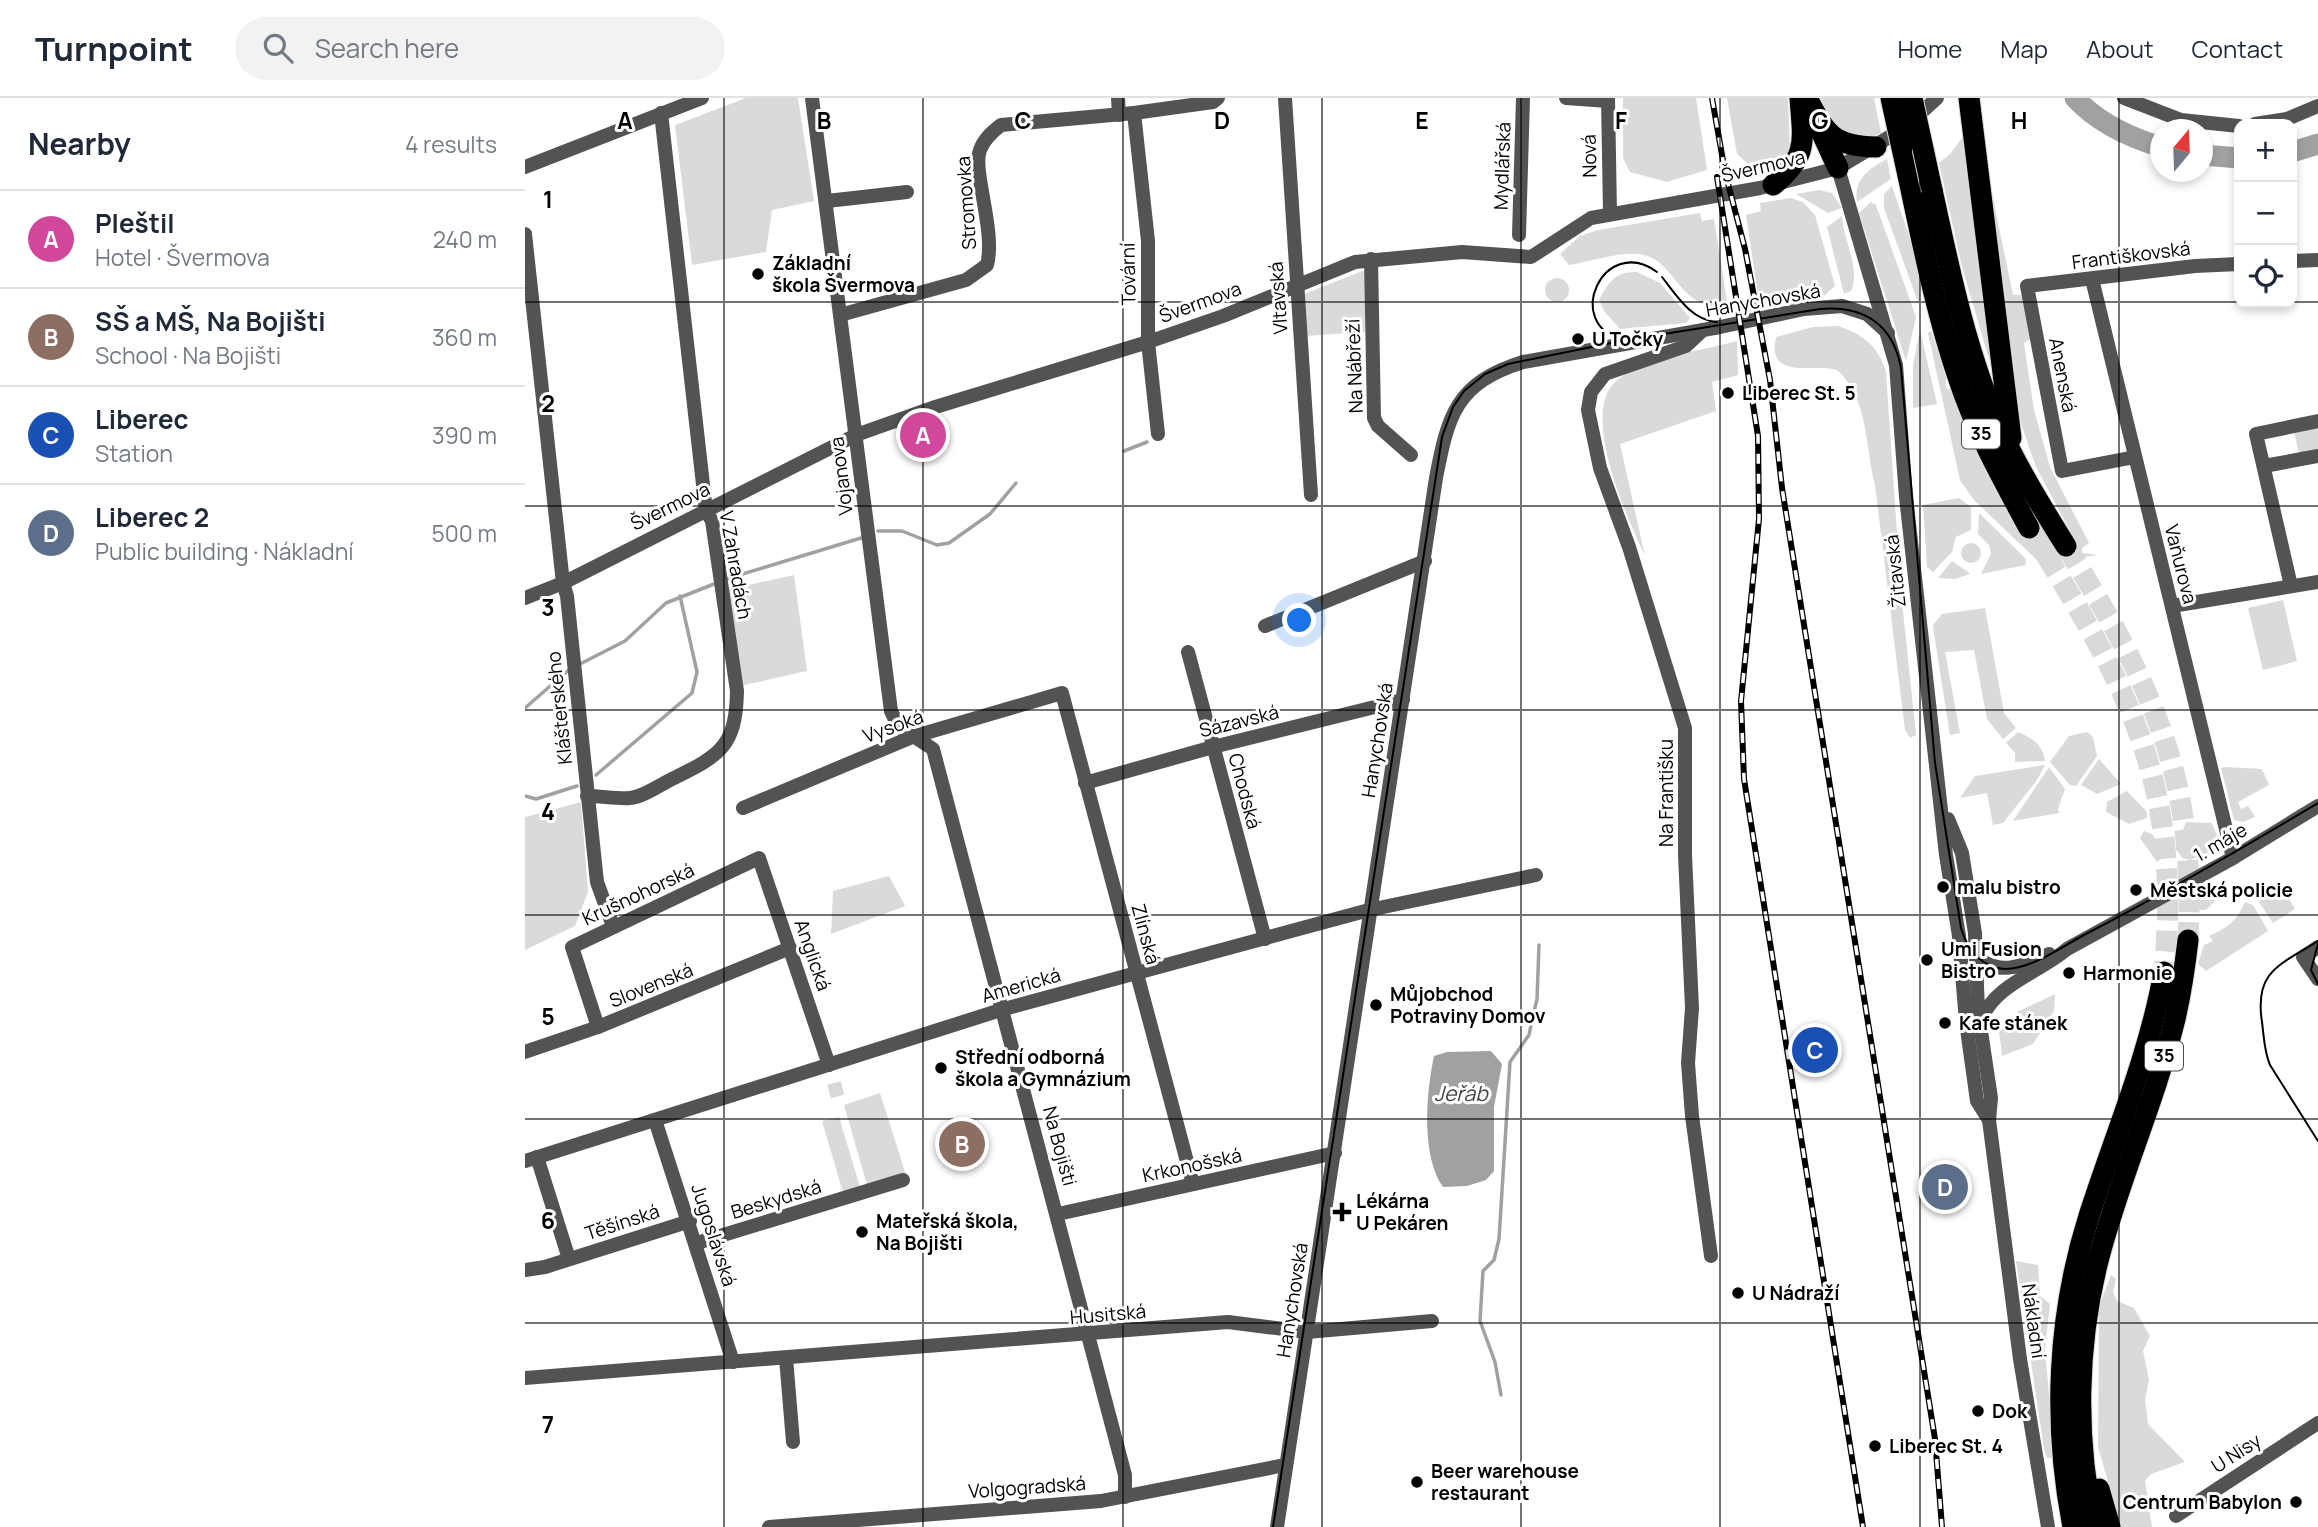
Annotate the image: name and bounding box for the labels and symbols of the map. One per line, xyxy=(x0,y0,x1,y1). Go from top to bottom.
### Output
text: A xyxy=(617,104,633,136)
text: B xyxy=(817,104,831,136)
text: C xyxy=(1015,104,1032,136)
text: D xyxy=(1214,104,1230,136)
text: E xyxy=(1415,104,1429,136)
text: F xyxy=(1615,104,1627,136)
text: G xyxy=(1812,104,1829,136)
text: H xyxy=(2011,104,2027,136)
north arrow xyxy=(2150,119,2213,182)
street label: Mydlářská xyxy=(1487,121,1517,211)
street label: Nová xyxy=(1576,134,1602,178)
street label: Švermova xyxy=(1718,144,1808,188)
street label: Stromovka xyxy=(950,155,982,251)
text: 1 xyxy=(543,183,553,215)
street label: Františkovská xyxy=(2070,235,2192,275)
street label: Tovární xyxy=(1114,242,1142,306)
place label: Základní škola Švermova xyxy=(772,250,915,298)
street label: Vltavská xyxy=(1263,261,1293,335)
marker: Základní škola Švermova xyxy=(750,266,766,282)
street label: Švermova xyxy=(1155,275,1245,329)
street label: Hanychovská xyxy=(1704,277,1822,323)
street label: Na Nábřeží xyxy=(1339,318,1369,414)
place label: U Točky xyxy=(1592,326,1663,352)
marker: U Točky xyxy=(1570,331,1586,347)
street label: Anenská xyxy=(2043,336,2083,414)
place label: Liberec St. 5 xyxy=(1742,380,1856,406)
marker: Liberec St. 5 xyxy=(1720,385,1736,401)
text: 2 xyxy=(541,387,555,419)
pin: A xyxy=(900,409,946,461)
road number: 35 xyxy=(1962,420,2000,448)
street label: Vojanova xyxy=(823,435,859,517)
street label: Švermova xyxy=(626,476,714,536)
street label: V Zahradách xyxy=(714,509,758,621)
street label: Vaňurova xyxy=(2159,522,2203,606)
street label: Žitavská xyxy=(1878,533,1912,609)
text: 3 xyxy=(541,591,555,623)
your location xyxy=(1282,603,1316,637)
street label: Klášterského xyxy=(540,650,578,766)
street label: Hanychovská xyxy=(1355,681,1399,799)
street label: Sázavská xyxy=(1196,699,1282,743)
street label: Vysoká xyxy=(859,703,927,749)
street label: Na Františku xyxy=(1653,739,1679,847)
street label: Chodská xyxy=(1222,750,1268,832)
text: 4 xyxy=(541,795,555,827)
street label: 1. máje xyxy=(2188,816,2252,868)
street label: Krušnohorská xyxy=(578,857,698,931)
place label: malu bistro xyxy=(1957,874,2061,900)
place label: Městská policie xyxy=(2150,877,2293,903)
marker: malu bistro xyxy=(1935,879,1951,895)
marker: Městská policie xyxy=(2128,882,2144,898)
street label: Zlínská xyxy=(1125,901,1167,967)
street label: Anglická xyxy=(789,916,837,994)
place label: Umi Fusion Bistro xyxy=(1941,936,2042,984)
marker: Umi Fusion Bistro xyxy=(1919,952,1935,968)
street label: Slovenská xyxy=(605,956,697,1014)
place label: Harmonie xyxy=(2083,960,2173,986)
street label: Americká xyxy=(978,961,1064,1009)
marker: Harmonie xyxy=(2061,965,2077,981)
place label: Můjobchod Potraviny Domov xyxy=(1390,981,1546,1029)
marker: Můjobchod Potraviny Domov xyxy=(1368,997,1384,1013)
text: 5 xyxy=(541,1000,555,1032)
place label: Kafe stánek xyxy=(1959,1010,2068,1036)
marker: Kafe stánek xyxy=(1937,1015,1953,1031)
pin: C xyxy=(1792,1024,1838,1076)
road number: 35 xyxy=(2145,1042,2183,1071)
place label: Střední odborná škola a Gymnázium xyxy=(955,1044,1131,1092)
marker: Střední odborná škola a Gymnázium xyxy=(933,1060,949,1076)
water label: Jeřáb xyxy=(1434,1079,1489,1107)
street label: Na Bojišti xyxy=(1037,1103,1083,1189)
pin: B xyxy=(939,1118,985,1170)
street label: Krkonošská xyxy=(1140,1142,1244,1188)
pin: D xyxy=(1922,1161,1968,1213)
street label: Beskydská xyxy=(728,1173,824,1225)
street label: Jugoslávská xyxy=(685,1180,743,1290)
place label: Lékárna U Pekáren xyxy=(1356,1188,1449,1236)
street label: Těšínská xyxy=(581,1198,663,1246)
text: 6 xyxy=(541,1204,555,1236)
marker: Lékárna U Pekáren xyxy=(1334,1204,1350,1220)
place label: Mateřská škola, Na Bojišti xyxy=(876,1208,1019,1256)
marker: Mateřská škola, Na Bojišti xyxy=(854,1224,870,1240)
street label: Hanychovská xyxy=(1270,1241,1314,1359)
place label: U Nádraží xyxy=(1752,1280,1840,1306)
street label: Nákladní xyxy=(2016,1282,2052,1360)
marker: U Nádraží xyxy=(1730,1285,1746,1301)
street label: Husitská xyxy=(1069,1298,1147,1330)
place label: Dok xyxy=(1992,1398,2028,1424)
marker: Dok xyxy=(1970,1403,1986,1419)
text: 7 xyxy=(542,1408,554,1440)
street label: U Nisy xyxy=(2206,1427,2266,1479)
place label: Liberec St. 4 xyxy=(1889,1433,2003,1459)
marker: Liberec St. 4 xyxy=(1867,1438,1883,1454)
place label: Beer warehouse restaurant xyxy=(1431,1458,1579,1506)
street label: Volgogradská xyxy=(967,1470,1087,1504)
marker: Beer warehouse restaurant xyxy=(1409,1474,1425,1490)
place label: Centrum Babylon xyxy=(2123,1489,2282,1515)
marker: Centrum Babylon xyxy=(2288,1494,2304,1510)

